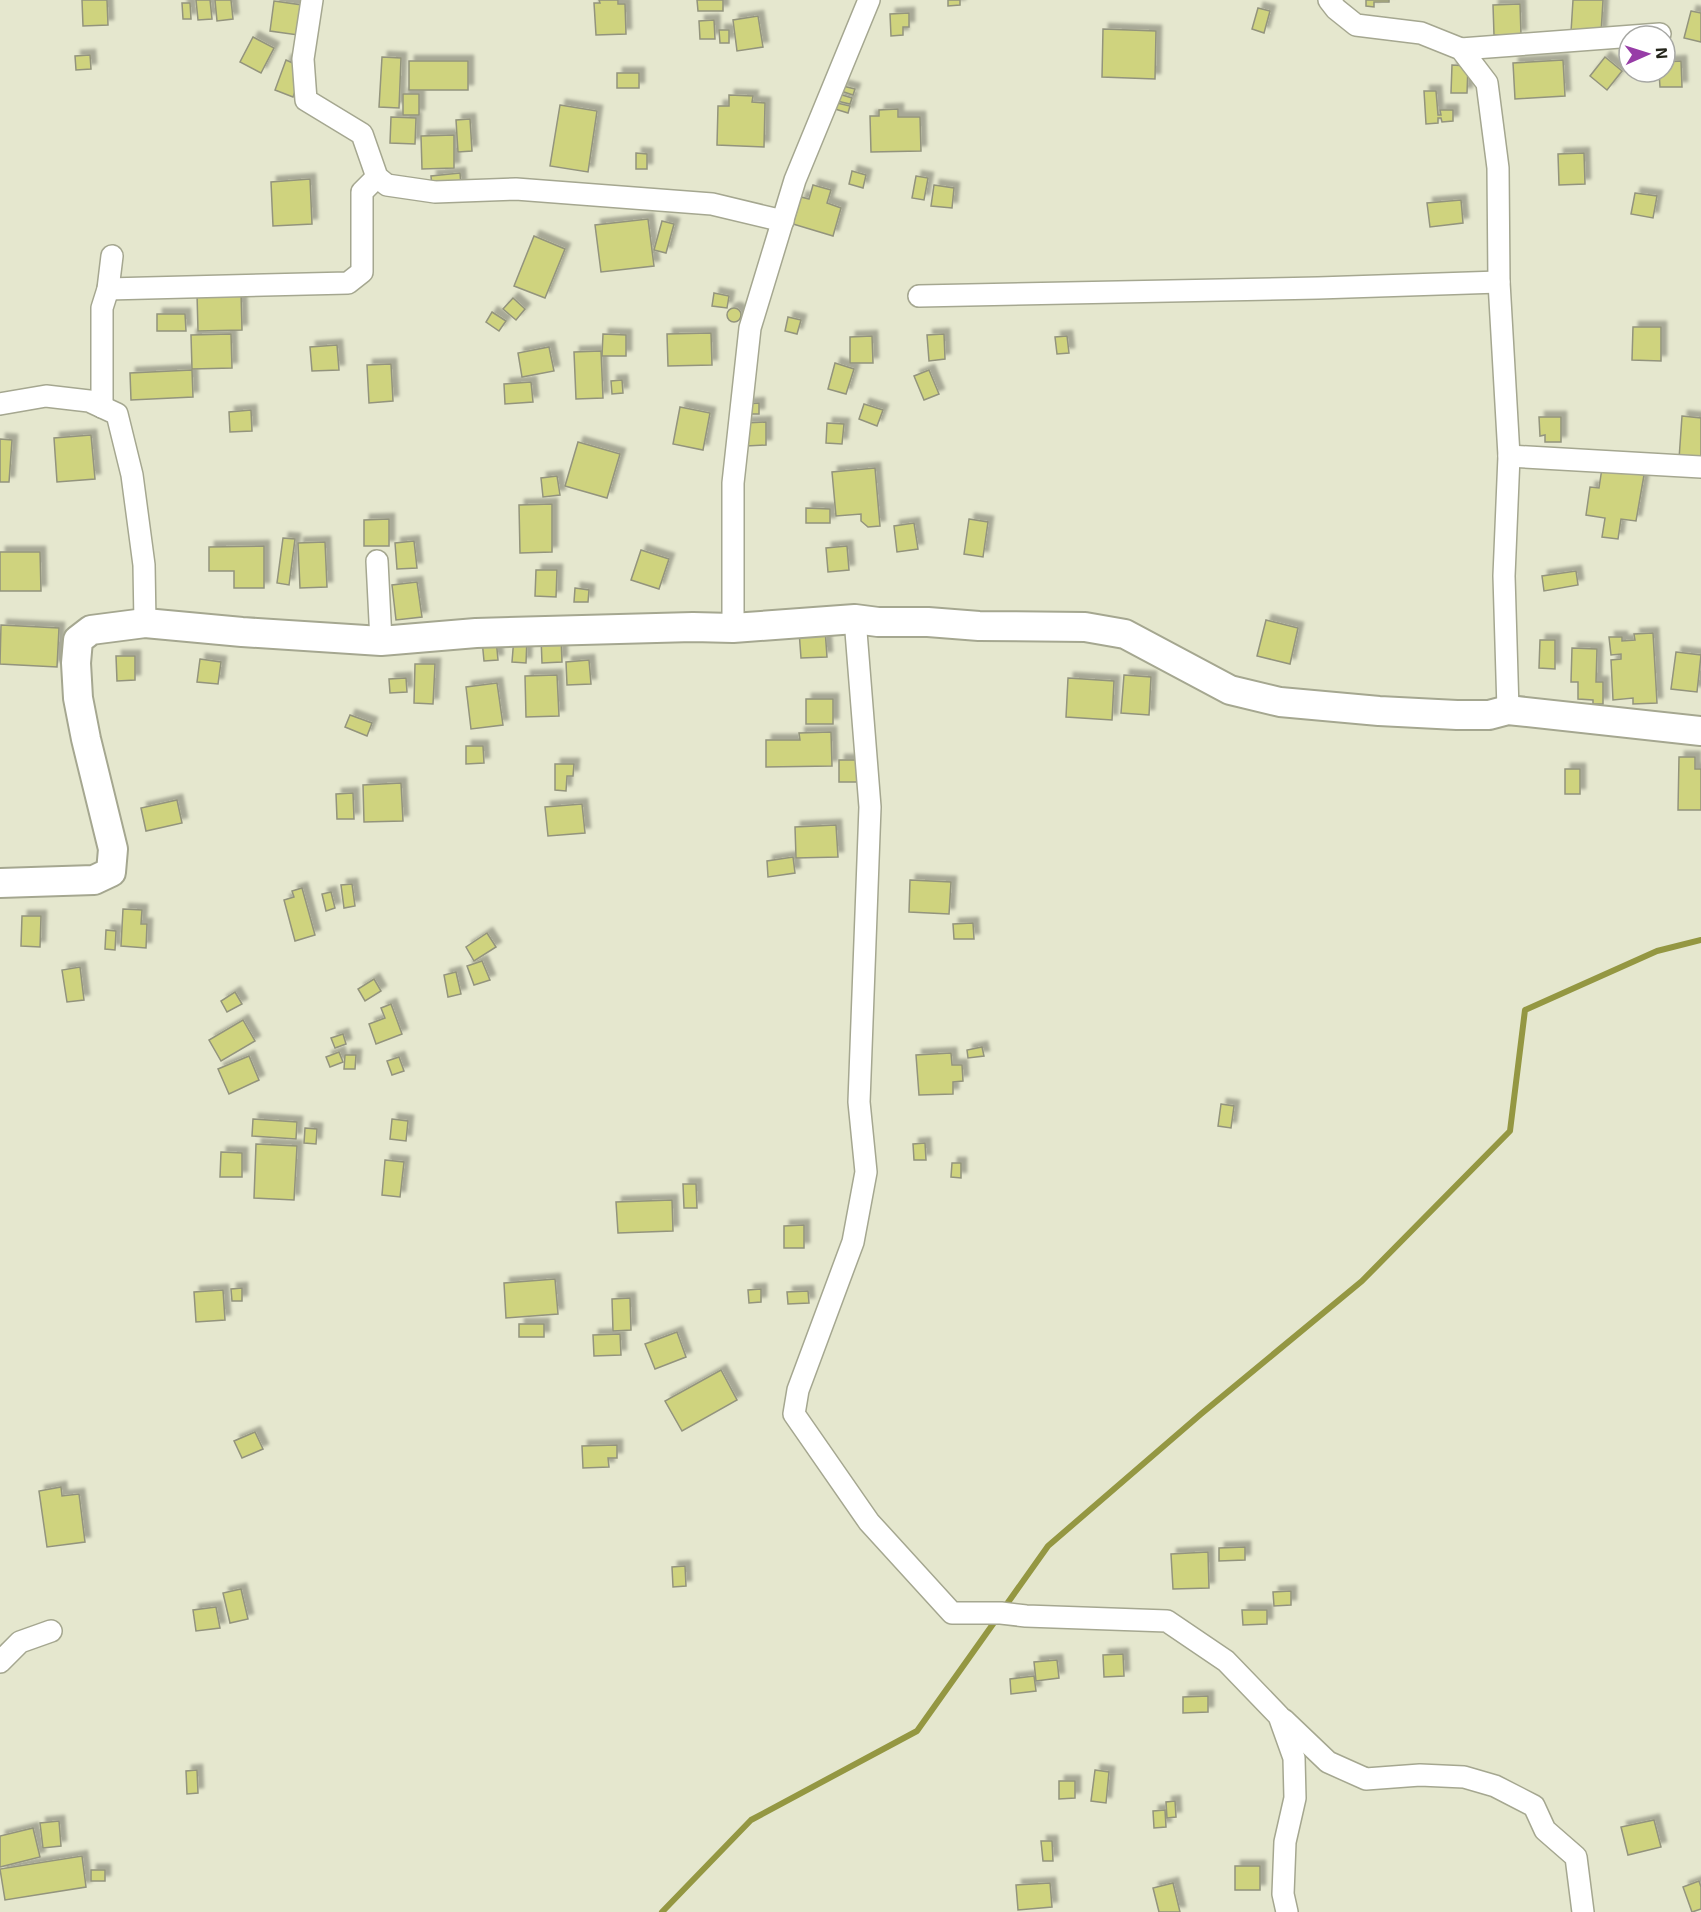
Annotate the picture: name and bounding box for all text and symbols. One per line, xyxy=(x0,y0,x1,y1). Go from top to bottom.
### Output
north arrow xyxy=(1617,24,1677,84)
text: N xyxy=(1653,47,1672,59)

